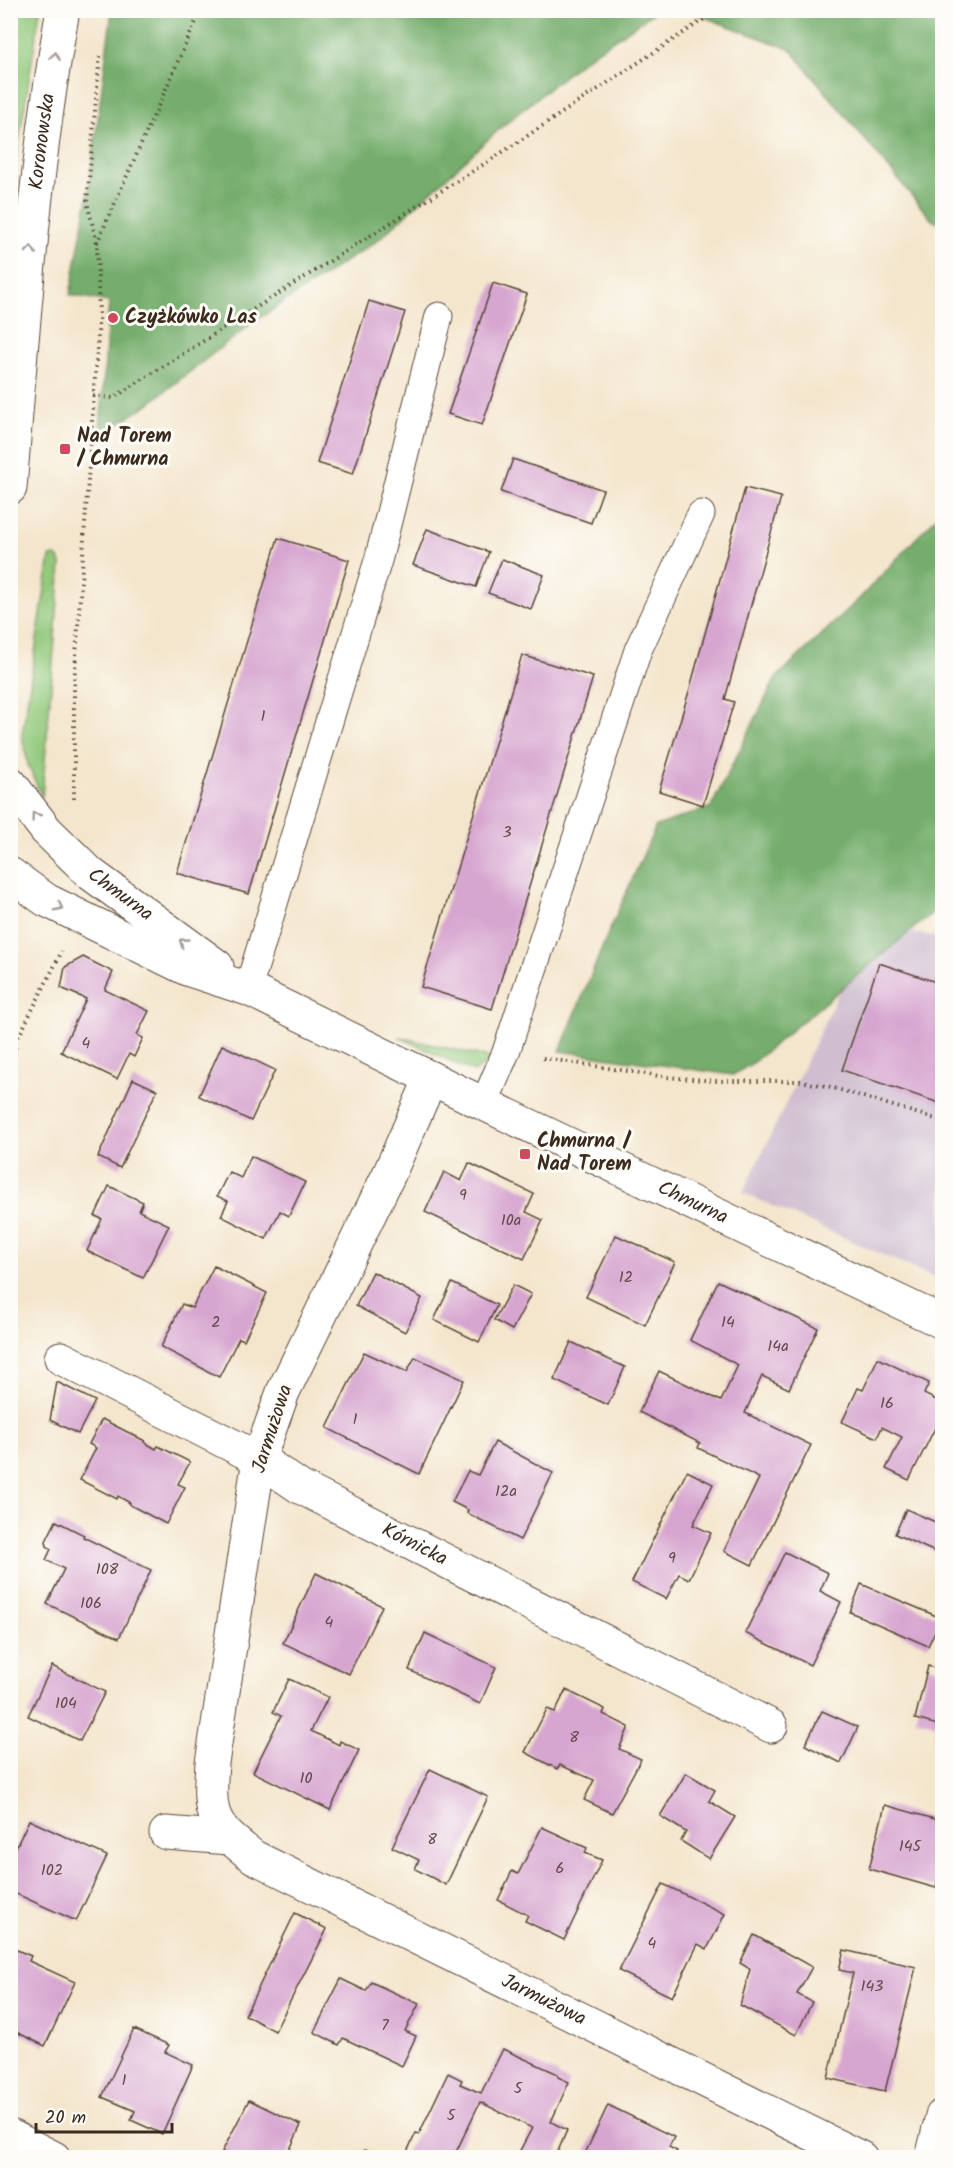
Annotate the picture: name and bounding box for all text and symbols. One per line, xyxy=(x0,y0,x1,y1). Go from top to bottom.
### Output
one-way arrow xyxy=(48,52,61,62)
street label: Koronowska xyxy=(21,91,65,192)
one-way arrow xyxy=(24,245,37,254)
place label: Czyżkówko Las xyxy=(125,302,257,334)
marker: Czyżkówko Las xyxy=(106,311,120,325)
place label: Nad Torem / Chmurna xyxy=(76,421,172,476)
marker: Nad Torem / Chmurna xyxy=(58,442,72,456)
house number: 1 xyxy=(260,704,266,729)
one-way arrow xyxy=(32,812,43,823)
house number: 3 xyxy=(502,820,512,845)
street label: Chmurna xyxy=(80,860,160,930)
one-way arrow xyxy=(52,900,63,911)
one-way arrow xyxy=(179,938,190,949)
house number: 4 xyxy=(82,1031,91,1056)
place label: Chmurna / Nad Torem xyxy=(537,1126,632,1181)
marker: Chmurna / Nad Torem xyxy=(518,1147,532,1161)
street label: Chmurna xyxy=(652,1173,733,1234)
house number: 9 xyxy=(459,1183,467,1208)
house number: 10a xyxy=(501,1208,521,1233)
house number: 12 xyxy=(619,1265,633,1290)
house number: 2 xyxy=(211,1310,221,1335)
house number: 14 xyxy=(721,1310,735,1335)
house number: 14a xyxy=(767,1334,789,1359)
street label: Jarmużowa xyxy=(244,1381,302,1477)
house number: 16 xyxy=(880,1391,894,1416)
house number: 1 xyxy=(352,1407,358,1432)
house number: 12a xyxy=(495,1479,517,1504)
street label: Kórnicka xyxy=(375,1515,453,1575)
house number: 9 xyxy=(668,1546,676,1571)
house number: 108 xyxy=(96,1557,119,1582)
house number: 106 xyxy=(80,1591,102,1616)
house number: 4 xyxy=(325,1610,334,1635)
house number: 104 xyxy=(55,1691,77,1716)
house number: 8 xyxy=(569,1725,579,1750)
house number: 10 xyxy=(299,1766,313,1791)
house number: 8 xyxy=(427,1827,437,1852)
house number: 145 xyxy=(899,1834,923,1859)
house number: 6 xyxy=(556,1856,564,1881)
house number: 102 xyxy=(41,1858,63,1883)
house number: 4 xyxy=(648,1931,657,1956)
street label: Jarmużowa xyxy=(495,1966,591,2035)
house number: 143 xyxy=(861,1974,883,1999)
house number: 7 xyxy=(381,2013,389,2038)
house number: 1 xyxy=(121,2068,127,2093)
house number: 5 xyxy=(514,2076,524,2101)
scale bar xyxy=(36,2096,172,2134)
house number: 5 xyxy=(447,2103,457,2128)
text: 20 m xyxy=(45,2104,86,2133)

